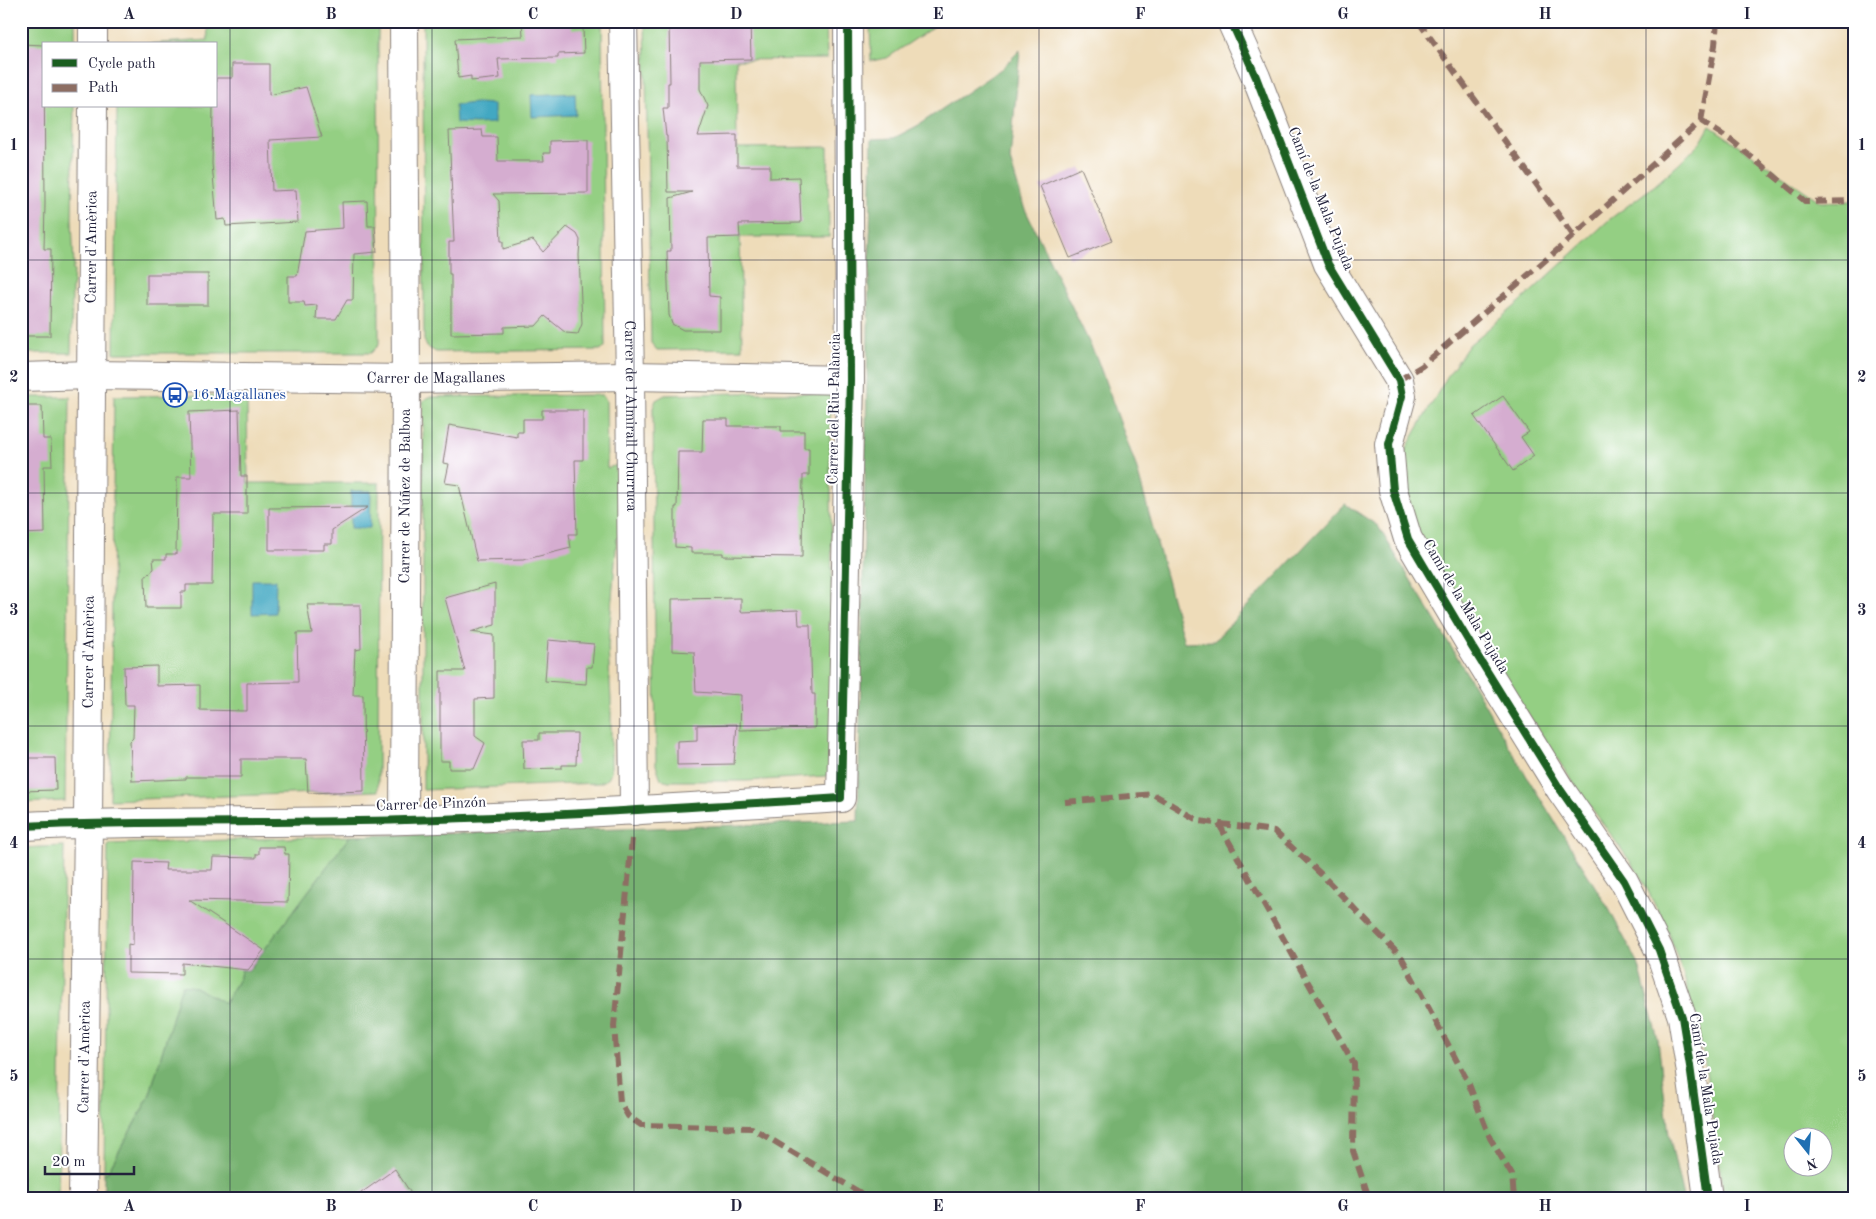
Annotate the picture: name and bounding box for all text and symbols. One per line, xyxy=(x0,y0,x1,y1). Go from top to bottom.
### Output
text: A xyxy=(123,7,135,23)
text: B xyxy=(325,7,337,23)
text: C xyxy=(528,7,538,23)
text: D xyxy=(730,7,742,23)
text: E xyxy=(932,7,944,23)
text: F xyxy=(1135,7,1146,23)
text: G xyxy=(1337,7,1349,23)
text: H xyxy=(1538,7,1552,23)
text: I xyxy=(1743,7,1751,23)
legend xyxy=(42,42,218,108)
text: Cycle path xyxy=(88,57,156,72)
text: Path xyxy=(88,81,118,96)
street label: Camí de la Mala Pujada xyxy=(1284,125,1356,274)
text: 1 xyxy=(9,138,19,154)
text: 1 xyxy=(1857,138,1867,154)
street label: Carrer d'Amèrica xyxy=(84,190,100,304)
street label: Carrer de l'Almirall Churruca xyxy=(621,320,639,512)
street label: Carrer del Riu Palància xyxy=(826,333,844,485)
text: 2 xyxy=(9,370,19,386)
street label: Carrer de Magallanes xyxy=(367,370,505,387)
text: 2 xyxy=(1857,370,1867,386)
bus stop icon: 16.Magallanes xyxy=(162,382,188,408)
place label: 16.Magallanes xyxy=(192,388,286,403)
street label: Carrer de Núñez de Balboa xyxy=(398,408,413,583)
street label: Camí de la Mala Pujada xyxy=(1419,537,1511,677)
street label: Carrer d'Amèrica xyxy=(81,595,97,709)
text: 3 xyxy=(9,603,19,619)
text: 3 xyxy=(1857,603,1867,619)
street label: Carrer de Pinzón xyxy=(376,796,486,814)
text: 4 xyxy=(9,836,19,852)
text: 4 xyxy=(1857,836,1867,852)
street label: Carrer d'Amèrica xyxy=(77,1000,93,1114)
street label: Camí de la Mala Pujada xyxy=(1686,1012,1725,1167)
text: 5 xyxy=(9,1069,19,1085)
text: 5 xyxy=(1857,1069,1867,1085)
north arrow xyxy=(1784,1126,1834,1176)
scale bar xyxy=(45,1144,134,1176)
text: 20 m xyxy=(52,1155,86,1170)
text: N xyxy=(1804,1155,1819,1172)
text: A xyxy=(123,1199,135,1215)
text: B xyxy=(325,1199,337,1215)
text: C xyxy=(528,1199,538,1215)
text: D xyxy=(730,1199,742,1215)
text: E xyxy=(932,1199,944,1215)
text: F xyxy=(1135,1199,1146,1215)
text: G xyxy=(1337,1199,1349,1215)
text: H xyxy=(1538,1199,1552,1215)
text: I xyxy=(1743,1199,1751,1215)

